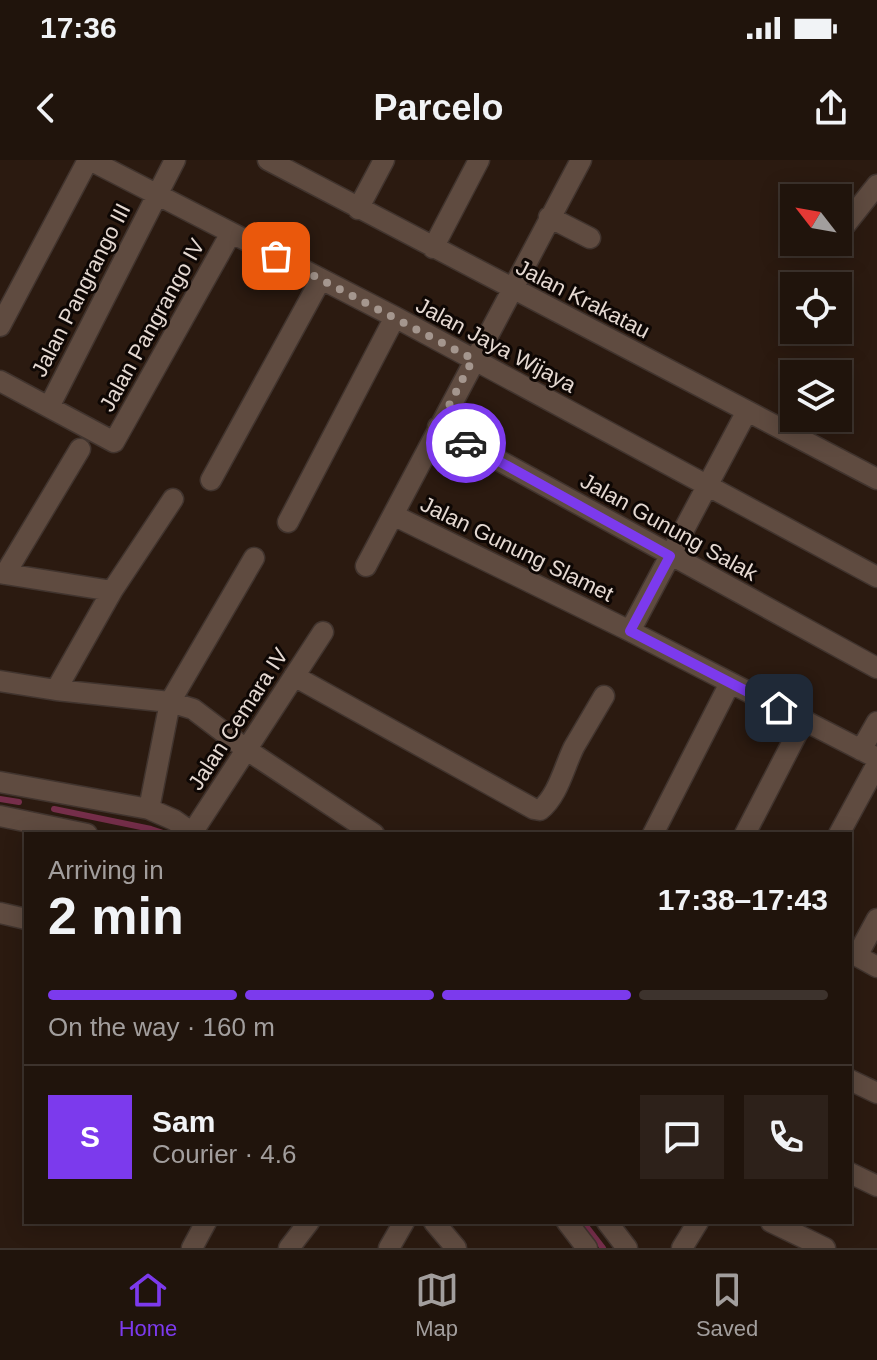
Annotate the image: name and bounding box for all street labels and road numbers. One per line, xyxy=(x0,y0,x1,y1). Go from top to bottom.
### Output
street label: Jalan Pangrango III xyxy=(27,199,135,381)
street label: Jalan Pangrango IV xyxy=(94,234,210,416)
street label: Jalan Krakatau xyxy=(512,255,654,343)
street label: Jalan Jaya Wijaya xyxy=(412,292,581,398)
street label: Jalan Gunung Salak xyxy=(576,468,763,586)
street label: Jalan Gunung Slamet xyxy=(416,491,618,607)
street label: Jalan Cemara IV xyxy=(183,643,293,795)

